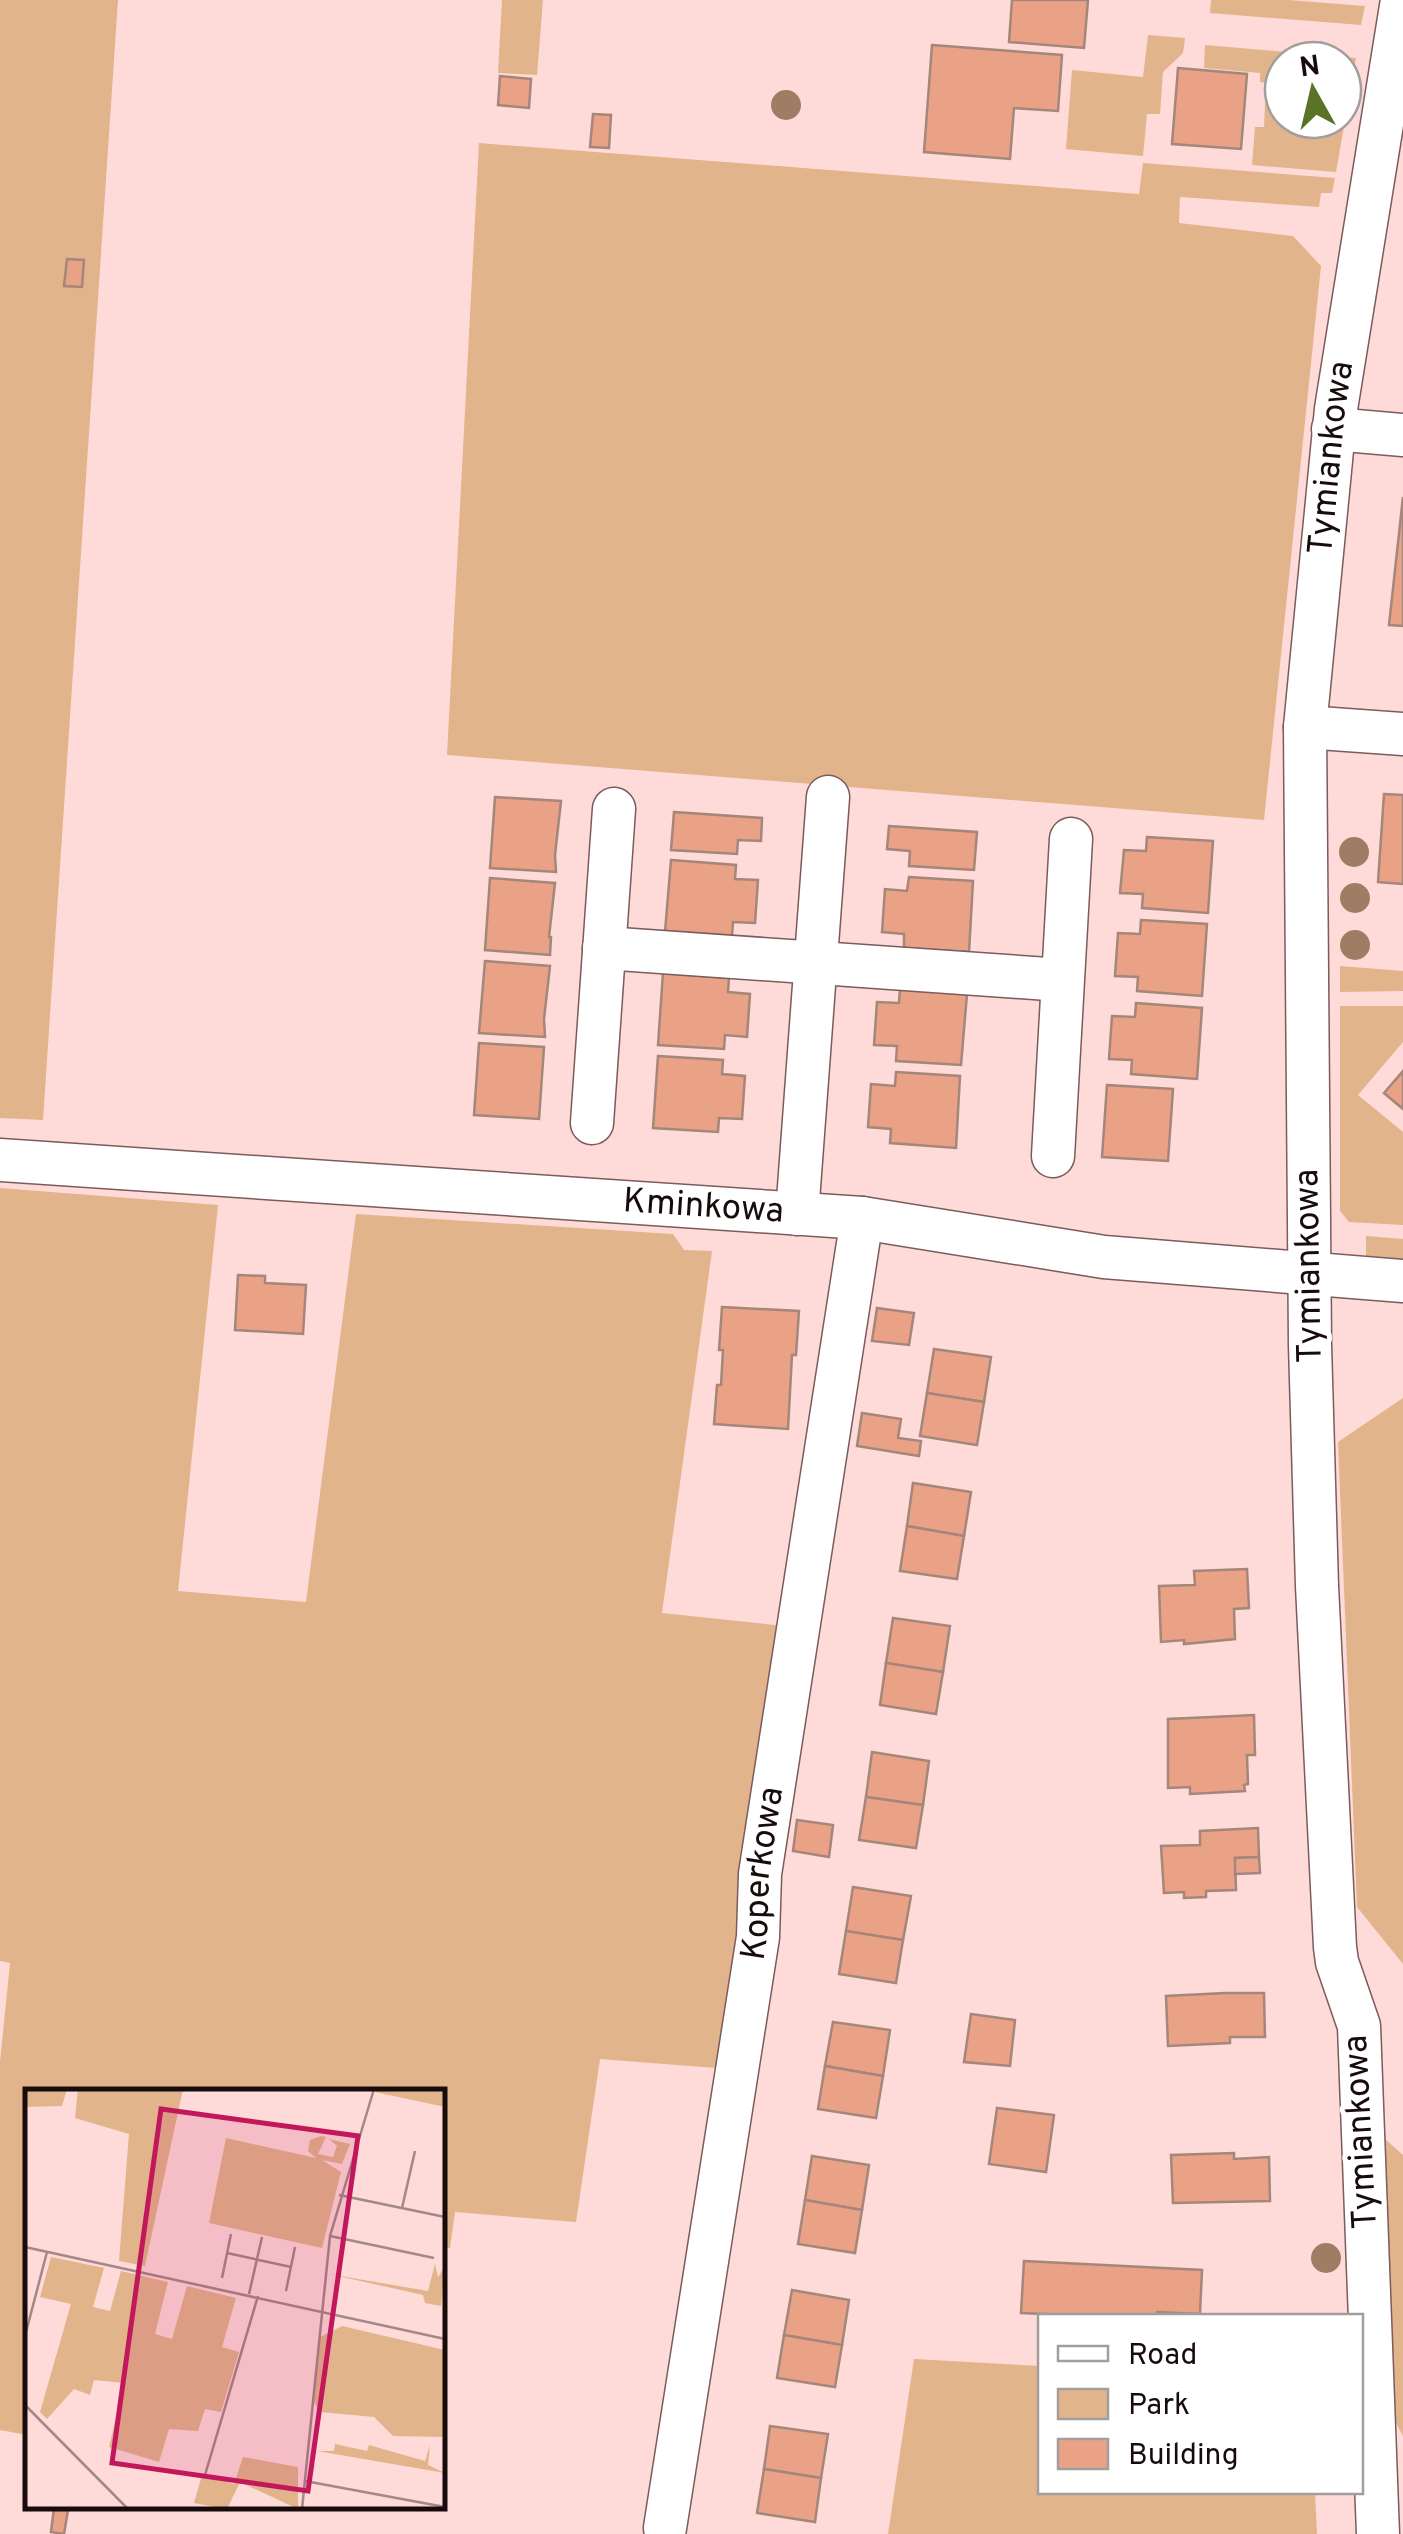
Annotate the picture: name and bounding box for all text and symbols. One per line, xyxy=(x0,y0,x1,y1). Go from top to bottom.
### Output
north arrow xyxy=(1263,40,1363,140)
text: N xyxy=(1297,49,1322,87)
street label: Tymiankowa xyxy=(1300,358,1365,557)
street label: Tymiankowa xyxy=(1286,1168,1334,1364)
street label: Kminkowa xyxy=(622,1180,785,1235)
street label: Koperkowa xyxy=(733,1784,795,1964)
street label: Tymiankowa xyxy=(1335,2034,1389,2230)
inset map xyxy=(25,2089,445,2509)
legend xyxy=(1038,2314,1363,2494)
text: Road xyxy=(1128,2338,1197,2375)
text: Park xyxy=(1128,2388,1190,2425)
text: Building xyxy=(1128,2438,1239,2475)

